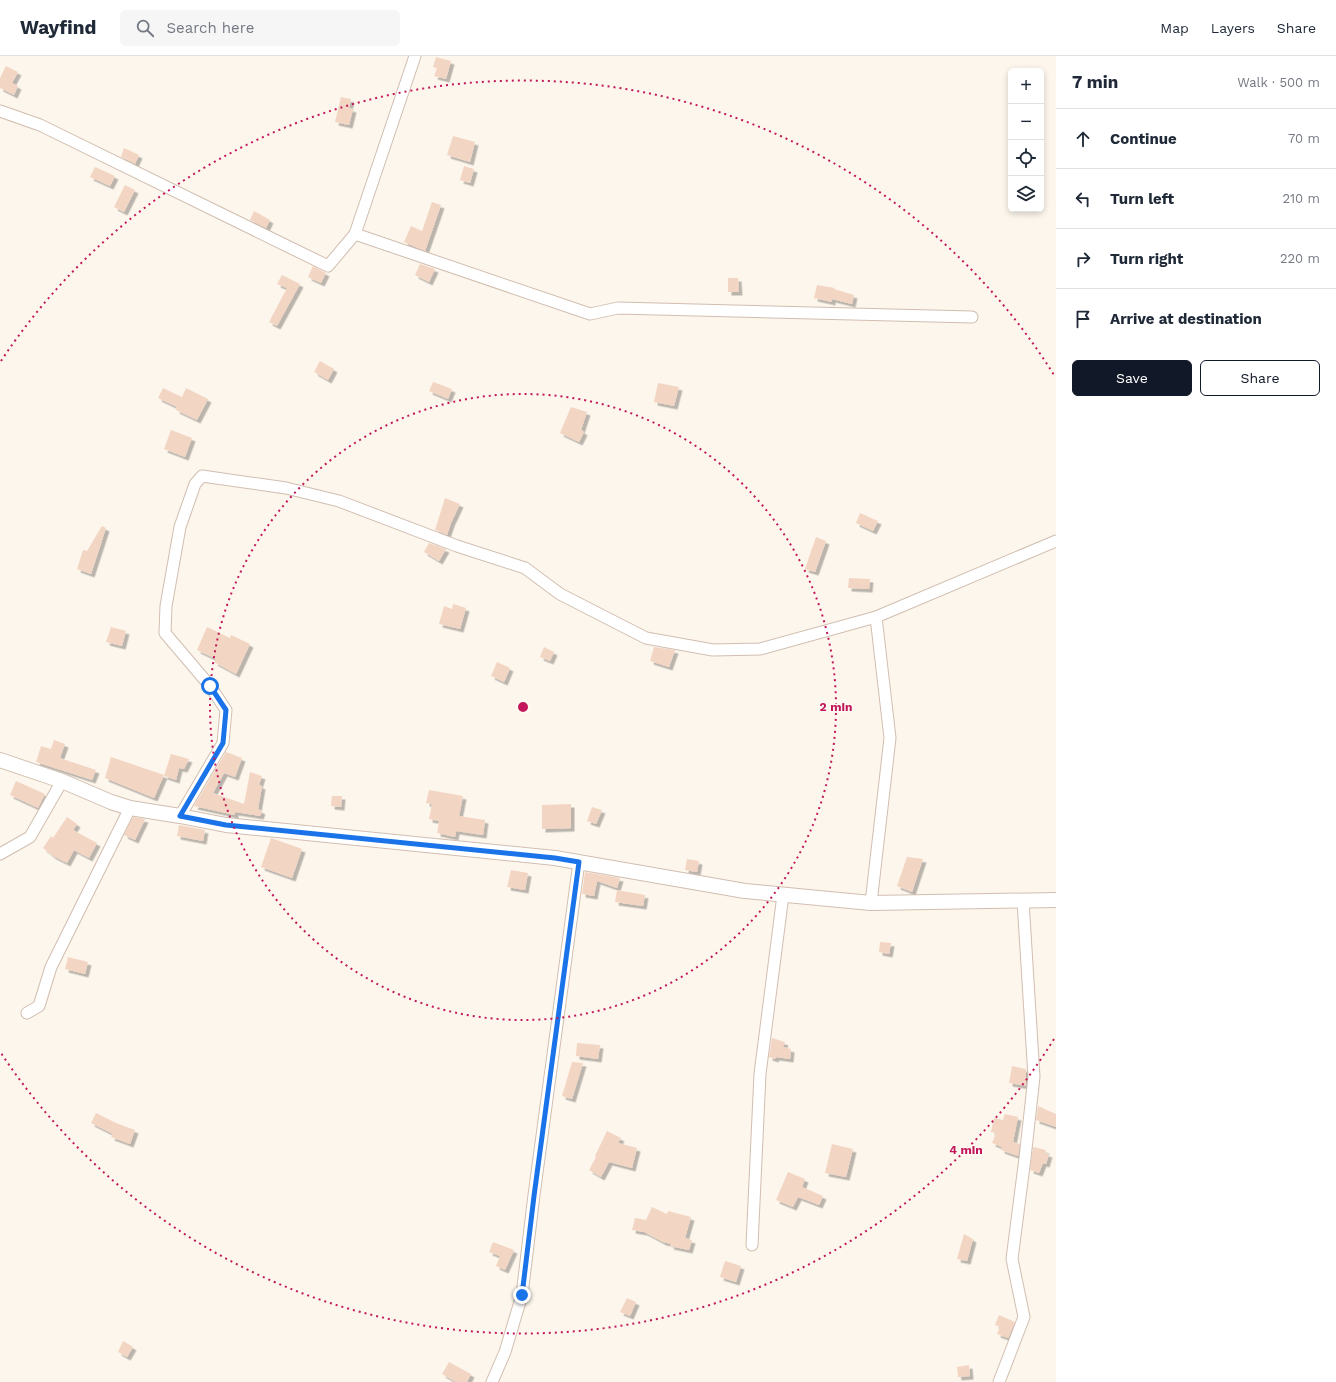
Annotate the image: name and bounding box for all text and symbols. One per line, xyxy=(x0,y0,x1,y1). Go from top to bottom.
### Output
search box xyxy=(120,10,400,46)
text: Wayfind xyxy=(20,16,96,39)
icon: search xyxy=(134,17,156,39)
text: Search here xyxy=(166,19,254,37)
text: Map xyxy=(1160,20,1189,36)
text: Layers xyxy=(1211,20,1255,36)
text: Share xyxy=(1277,20,1316,36)
map controls xyxy=(1008,68,1044,212)
button: + xyxy=(1008,68,1044,104)
text: 7 min xyxy=(1072,72,1118,92)
text: Walk · 500 m xyxy=(1237,75,1320,90)
button: − xyxy=(1008,104,1044,140)
icon: ahead xyxy=(1072,128,1094,150)
text: Continue xyxy=(1110,130,1177,148)
text: 70 m xyxy=(1288,131,1320,146)
button: locate xyxy=(1008,140,1044,176)
button: layers xyxy=(1008,176,1044,212)
icon: left xyxy=(1072,188,1094,210)
text: Turn left xyxy=(1110,190,1174,208)
text: 210 m xyxy=(1282,191,1320,206)
icon: right xyxy=(1072,248,1094,270)
text: Turn right xyxy=(1110,250,1183,268)
text: 220 m xyxy=(1280,251,1320,266)
icon: arrive xyxy=(1072,308,1094,330)
text: Arrive at destination xyxy=(1110,310,1262,328)
button: Save xyxy=(1072,360,1192,396)
button: Share xyxy=(1200,360,1320,396)
route start xyxy=(201,677,219,695)
centre of rings xyxy=(516,700,530,714)
text: 2 min xyxy=(820,700,852,714)
text: 4 min xyxy=(949,1143,983,1157)
route end xyxy=(513,1286,531,1304)

